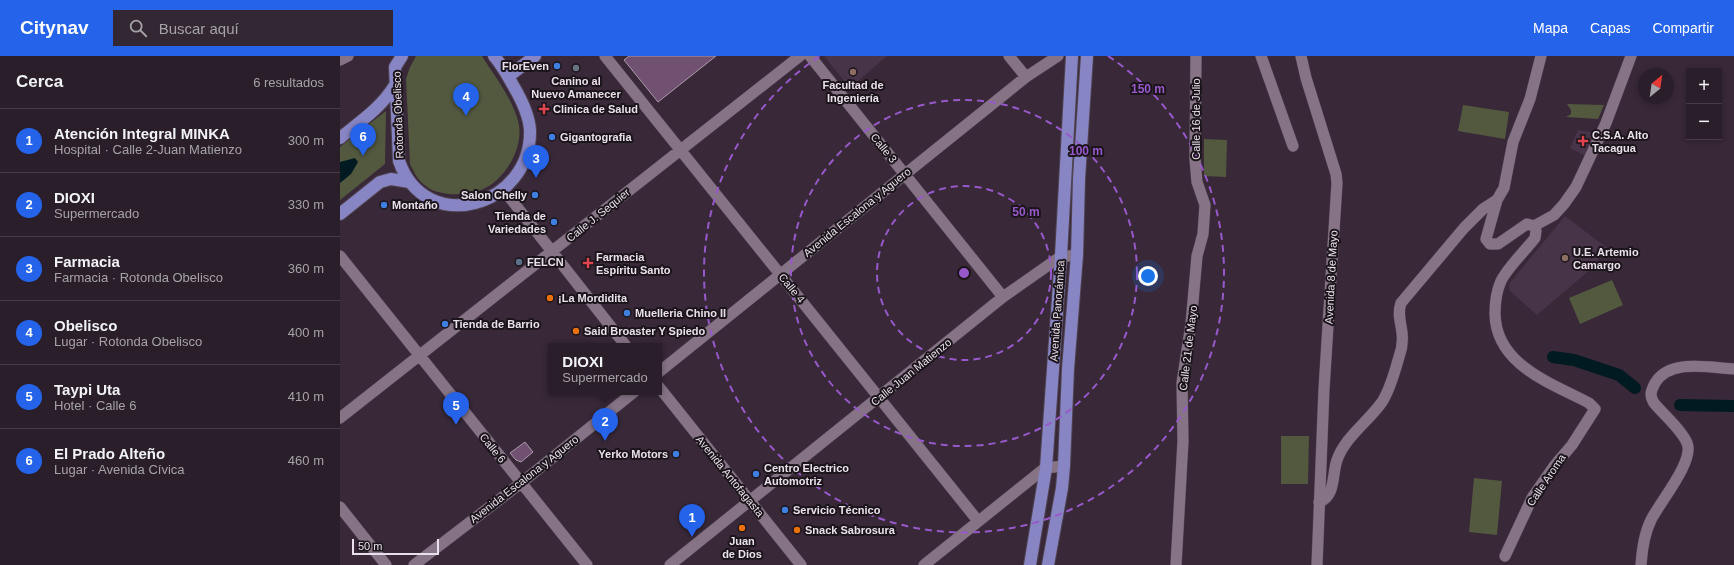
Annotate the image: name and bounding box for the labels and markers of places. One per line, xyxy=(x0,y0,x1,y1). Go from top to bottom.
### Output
place label: FlorEven xyxy=(502,60,549,72)
marker: FlorEven xyxy=(552,61,562,71)
marker: Canino al Nuevo Amanecer xyxy=(571,63,581,73)
marker: Facultad de Ingeniería xyxy=(848,67,858,77)
place label: Canino al Nuevo Amanecer xyxy=(531,75,621,100)
place label: Facultad de Ingeniería xyxy=(822,79,884,104)
pin: 4 xyxy=(453,83,479,116)
marker: Clinica de Salud xyxy=(538,103,550,115)
place label: Clinica de Salud xyxy=(553,103,638,115)
pin: 6 xyxy=(350,123,376,156)
place label: C.S.A. Alto Tacagua xyxy=(1592,129,1649,154)
place label: Gigantografia xyxy=(560,131,632,143)
marker: Gigantografia xyxy=(547,132,557,142)
marker: C.S.A. Alto Tacagua xyxy=(1577,135,1589,147)
pin: 3 xyxy=(523,145,549,178)
place label: Salon Chelly xyxy=(461,189,528,201)
marker: Salon Chelly xyxy=(530,190,540,200)
place label: Montaño xyxy=(392,199,438,211)
marker: Montaño xyxy=(379,200,389,210)
place label: Tienda de Variedades xyxy=(488,210,546,235)
marker: Tienda de Variedades xyxy=(549,217,559,227)
place label: U.E. Artemio Camargo xyxy=(1573,246,1639,271)
place label: Farmacia Espíritu Santo xyxy=(596,251,671,276)
marker: U.E. Artemio Camargo xyxy=(1560,253,1570,263)
place label: FELCN xyxy=(527,256,564,268)
marker: FELCN xyxy=(514,257,524,267)
marker: Farmacia Espíritu Santo xyxy=(583,258,593,268)
centre of rings xyxy=(957,266,971,280)
place label: ¡La Mordidita xyxy=(558,292,628,304)
marker: ¡La Mordidita xyxy=(545,293,555,303)
place label: Muelleria Chino II xyxy=(635,307,726,319)
marker: Muelleria Chino II xyxy=(622,308,632,318)
place label: Tienda de Barrio xyxy=(453,318,540,330)
marker: Tienda de Barrio xyxy=(440,319,450,329)
place label: Said Broaster Y Spiedo xyxy=(584,325,706,337)
marker: Said Broaster Y Spiedo xyxy=(571,326,581,336)
pin: 5 xyxy=(443,392,469,425)
pin: 2 xyxy=(592,408,618,441)
place label: Yerko Motors xyxy=(598,448,668,460)
marker: Yerko Motors xyxy=(671,449,681,459)
place label: Centro Electrico Automotriz xyxy=(764,462,849,487)
marker: Centro Electrico Automotriz xyxy=(751,469,761,479)
pin: 1 xyxy=(679,504,705,537)
place label: Servicio Técnico xyxy=(793,504,881,516)
marker: Servicio Técnico xyxy=(780,505,790,515)
marker: Juan de Dios xyxy=(737,523,747,533)
place label: Snack Sabrosura xyxy=(805,524,896,536)
marker: Snack Sabrosura xyxy=(792,525,802,535)
place label: Juan de Dios xyxy=(722,535,762,560)

